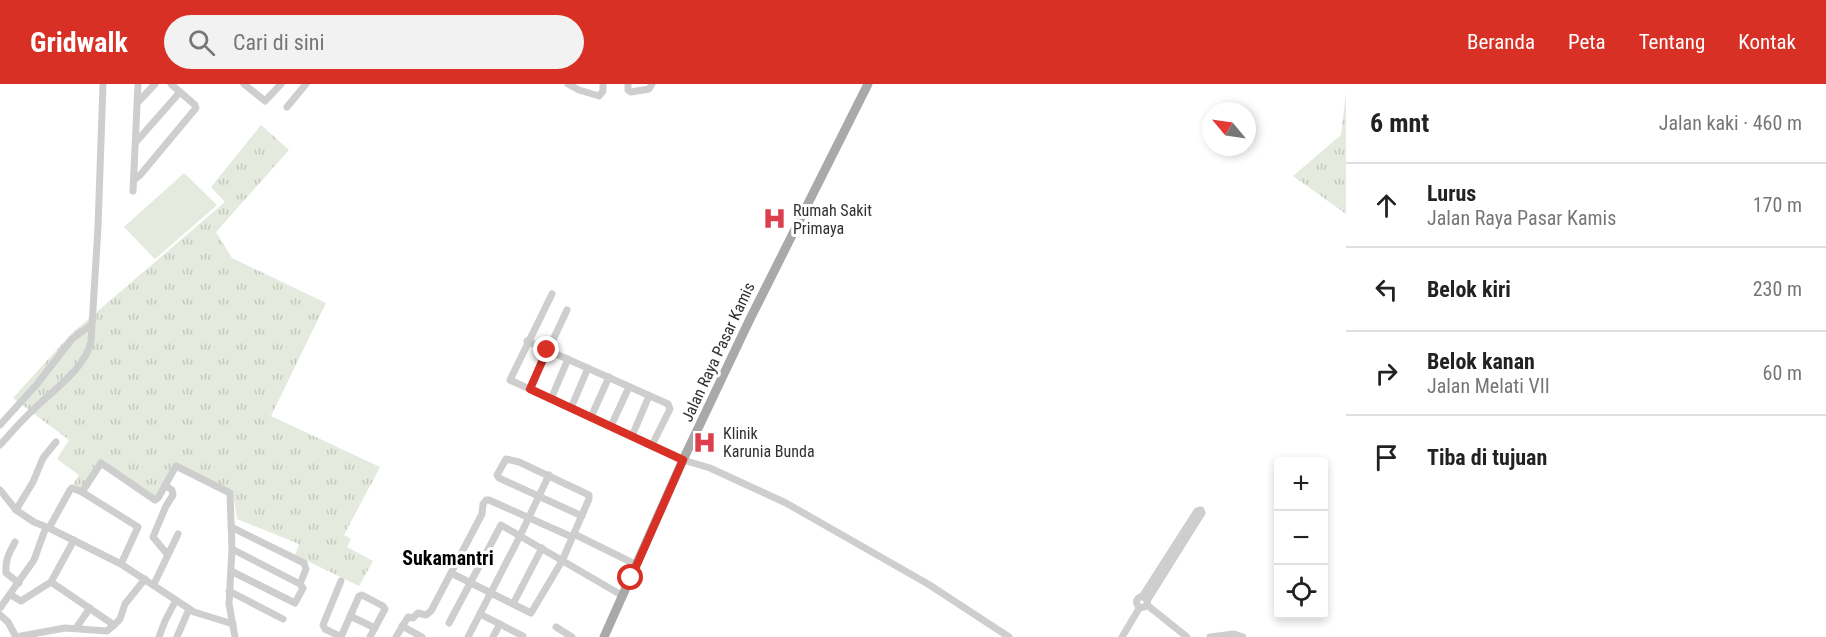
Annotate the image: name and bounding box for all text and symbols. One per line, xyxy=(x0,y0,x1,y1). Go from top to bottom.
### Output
search box xyxy=(164,15,584,69)
text: Gridwalk xyxy=(30,26,128,59)
icon: search xyxy=(185,26,218,59)
text: Cari di sini xyxy=(233,30,325,55)
text: Beranda xyxy=(1467,30,1535,54)
text: Peta xyxy=(1568,30,1606,54)
text: Tentang xyxy=(1639,30,1705,54)
text: Kontak xyxy=(1738,30,1796,54)
north arrow xyxy=(1202,102,1256,156)
text: 6 mnt xyxy=(1370,108,1429,138)
text: Jalan kaki · 460 m xyxy=(1659,111,1802,135)
text: Lurus xyxy=(1427,181,1476,206)
icon: ahead xyxy=(1370,189,1403,222)
text: 170 m xyxy=(1753,193,1802,217)
place label: Rumah Sakit Primaya xyxy=(793,201,872,238)
hospital icon: Rumah Sakit Primaya xyxy=(762,206,788,232)
text: Jalan Raya Pasar Kamis xyxy=(1427,206,1616,230)
icon: left xyxy=(1370,273,1403,306)
text: Belok kiri xyxy=(1427,277,1511,302)
text: 230 m xyxy=(1753,277,1802,301)
street label: Jalan Raya Pasar Kamis xyxy=(677,279,759,425)
route end xyxy=(533,336,559,362)
text: Belok kanan xyxy=(1427,349,1535,374)
icon: right xyxy=(1370,357,1403,390)
text: 60 m xyxy=(1763,361,1802,385)
text: Jalan Melati VII xyxy=(1427,374,1550,398)
place label: Klinik Karunia Bunda xyxy=(723,424,815,461)
hospital icon: Klinik Karunia Bunda xyxy=(692,429,718,455)
icon: arrive xyxy=(1370,441,1403,474)
text: Tiba di tujuan xyxy=(1427,445,1547,470)
map controls xyxy=(1274,457,1328,619)
button: + xyxy=(1274,457,1328,511)
button: − xyxy=(1274,511,1328,565)
district label: Sukamantri xyxy=(402,546,494,570)
route start xyxy=(617,564,643,590)
button: locate xyxy=(1274,565,1328,619)

